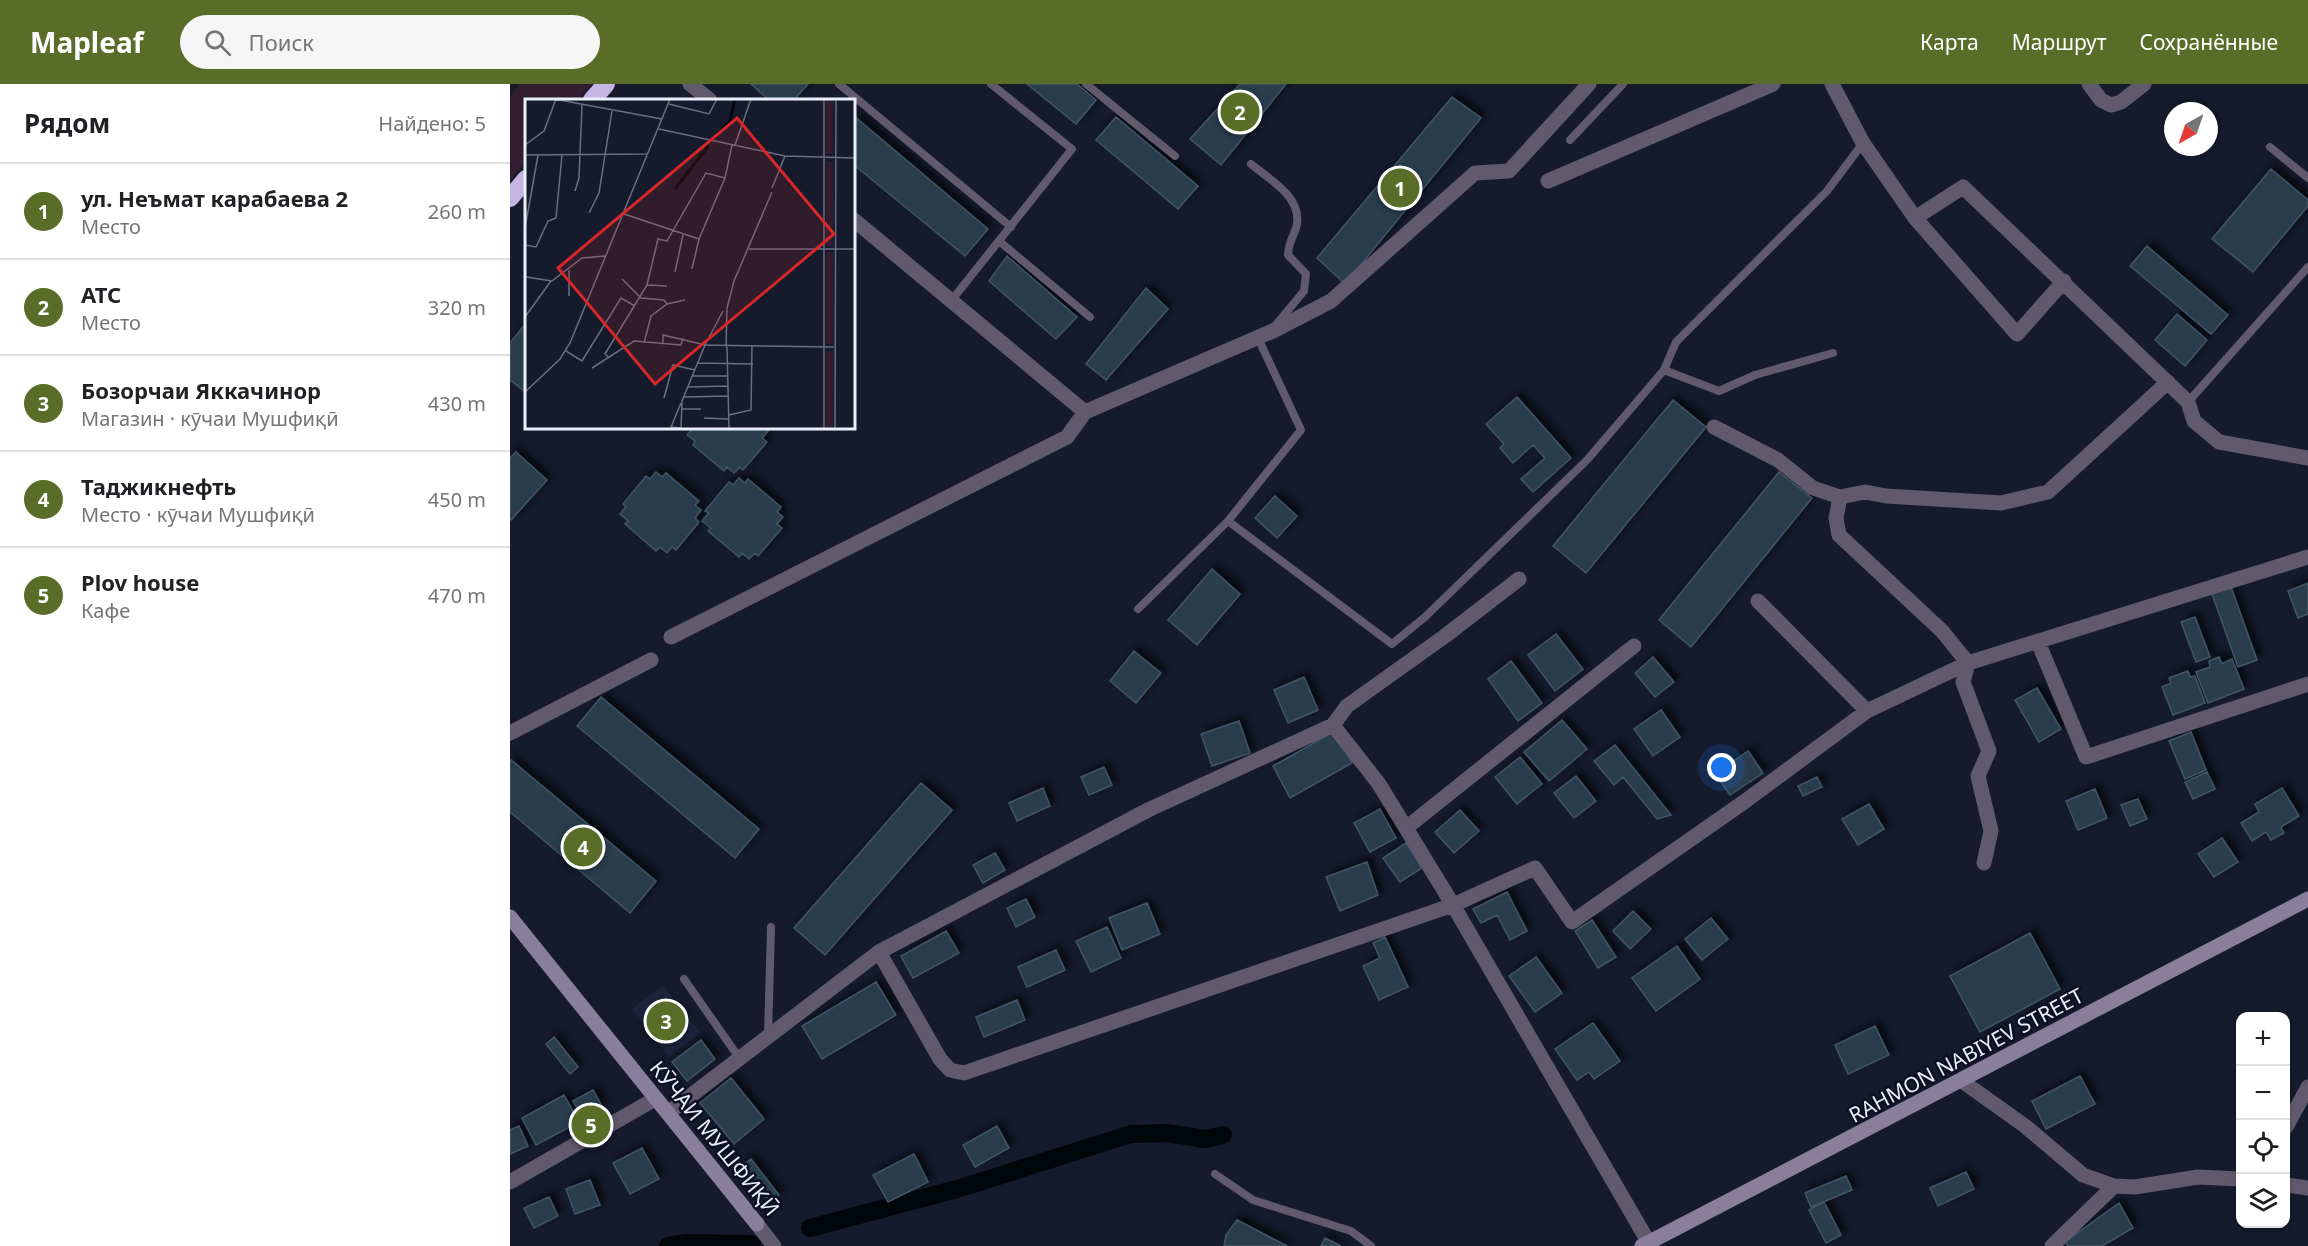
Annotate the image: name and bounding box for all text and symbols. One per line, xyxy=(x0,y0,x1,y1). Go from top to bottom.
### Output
search box xyxy=(180,15,600,69)
text: Mapleaf xyxy=(30,23,144,61)
icon: search xyxy=(201,26,234,59)
text: Поиск xyxy=(249,27,314,57)
text: Карта xyxy=(1920,28,1979,56)
text: Маршрут xyxy=(2012,28,2107,56)
text: Сохранённые xyxy=(2140,28,2278,56)
pin: 2 xyxy=(1220,90,1260,135)
inset map xyxy=(525,99,855,429)
north arrow xyxy=(2164,102,2218,156)
text: Рядом xyxy=(24,105,110,141)
text: Найдено: 5 xyxy=(378,110,486,137)
pin: 1 xyxy=(1380,166,1420,210)
text: ул. Неъмат карабаева 2 xyxy=(81,183,348,213)
text: 1 xyxy=(38,198,49,225)
text: 260 m xyxy=(428,198,486,225)
text: Место xyxy=(81,213,141,240)
text: АТС xyxy=(81,279,121,309)
text: 2 xyxy=(38,294,49,321)
text: 320 m xyxy=(428,294,486,321)
text: Место xyxy=(81,309,141,336)
text: Бозорчаи Яккачинор xyxy=(81,375,321,405)
text: 3 xyxy=(38,390,49,417)
text: 430 m xyxy=(428,390,486,417)
text: Магазин · кӯчаи Мушфиқӣ xyxy=(81,405,339,432)
text: Таджикнефть xyxy=(81,471,236,501)
text: 4 xyxy=(38,486,49,513)
text: 450 m xyxy=(428,486,486,513)
text: Место · кӯчаи Мушфиқӣ xyxy=(81,501,315,528)
text: Plov house xyxy=(81,567,199,597)
text: 5 xyxy=(38,582,49,609)
text: 470 m xyxy=(428,582,486,609)
text: Кафе xyxy=(81,597,130,624)
your location xyxy=(1707,753,1736,782)
pin: 4 xyxy=(564,824,602,870)
street label: RAHMON NABIYEV STREET xyxy=(1844,981,2089,1129)
pin: 3 xyxy=(646,998,686,1044)
map controls xyxy=(2236,1012,2290,1228)
button: + xyxy=(2236,1012,2290,1066)
street label: КӮЧАИ МУШФИҚӢ xyxy=(644,1055,786,1221)
button: − xyxy=(2236,1066,2290,1120)
pin: 5 xyxy=(572,1102,610,1148)
button: locate xyxy=(2236,1120,2290,1174)
button: layers xyxy=(2236,1174,2290,1228)

